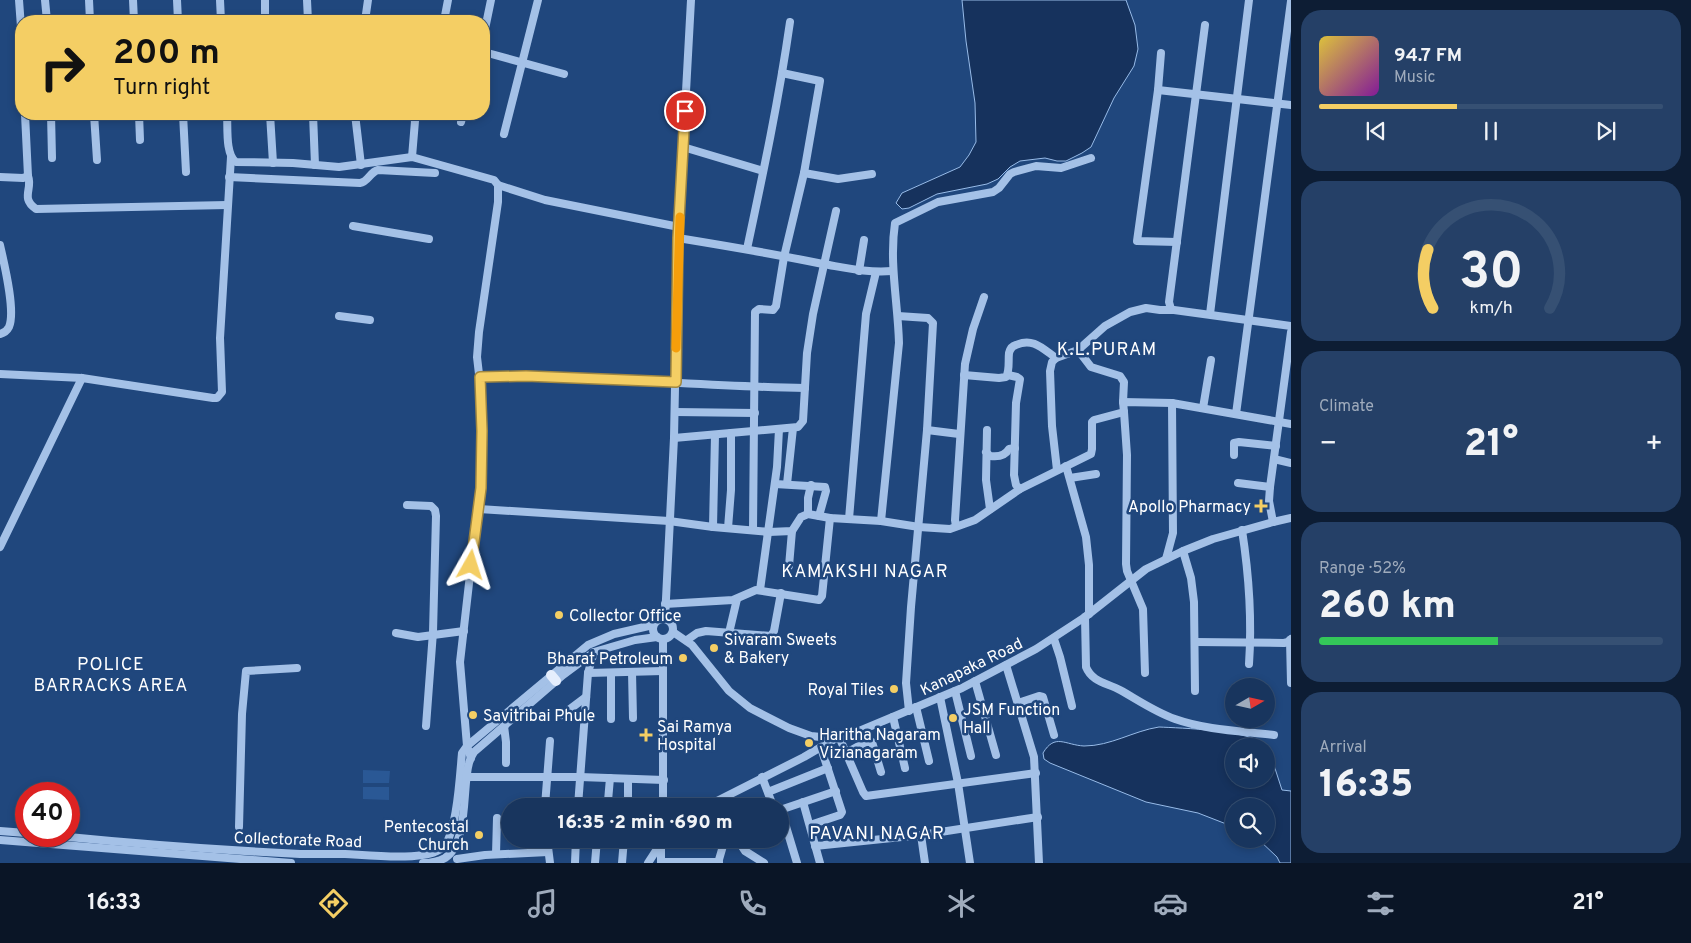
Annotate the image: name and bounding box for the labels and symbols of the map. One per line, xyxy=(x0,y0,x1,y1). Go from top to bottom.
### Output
pin xyxy=(664,90,706,132)
district label: K.L.PURAM xyxy=(1057,339,1157,362)
place label: Apollo Pharmacy xyxy=(1128,498,1251,518)
marker: Apollo Pharmacy xyxy=(1255,500,1267,512)
position arrow xyxy=(444,538,496,590)
district label: KAMAKSHI NAGAR xyxy=(781,561,949,584)
place label: Collector Office xyxy=(569,607,681,627)
marker: Collector Office xyxy=(553,609,565,621)
place label: Sivaram Sweets & Bakery xyxy=(724,631,837,669)
street label: Kanapaka Road xyxy=(917,634,1026,701)
marker: Sivaram Sweets & Bakery xyxy=(708,642,720,654)
place label: Bharat Petroleum xyxy=(547,650,673,670)
marker: Bharat Petroleum xyxy=(677,652,689,664)
district label: POLICE BARRACKS AREA xyxy=(33,654,189,698)
north arrow xyxy=(1225,678,1275,728)
place label: Royal Tiles xyxy=(808,681,884,701)
marker: Royal Tiles xyxy=(888,683,900,695)
place label: JSM Function Hall xyxy=(963,701,1060,739)
place label: Savitribai Phule xyxy=(483,707,595,727)
marker: Savitribai Phule xyxy=(467,709,479,721)
marker: JSM Function Hall xyxy=(947,712,959,724)
place label: Sai Ramya Hospital xyxy=(657,718,732,756)
place label: Haritha Nagaram Vizianagaram xyxy=(819,726,941,764)
marker: Sai Ramya Hospital xyxy=(639,728,653,742)
marker: Haritha Nagaram Vizianagaram xyxy=(803,737,815,749)
speed limit sign: 40 xyxy=(15,782,80,847)
place label: Pentecostal Church xyxy=(384,818,469,856)
district label: PAVANI NAGAR xyxy=(809,823,945,846)
street label: Collectorate Road xyxy=(233,829,363,853)
marker: Pentecostal Church xyxy=(473,829,485,841)

